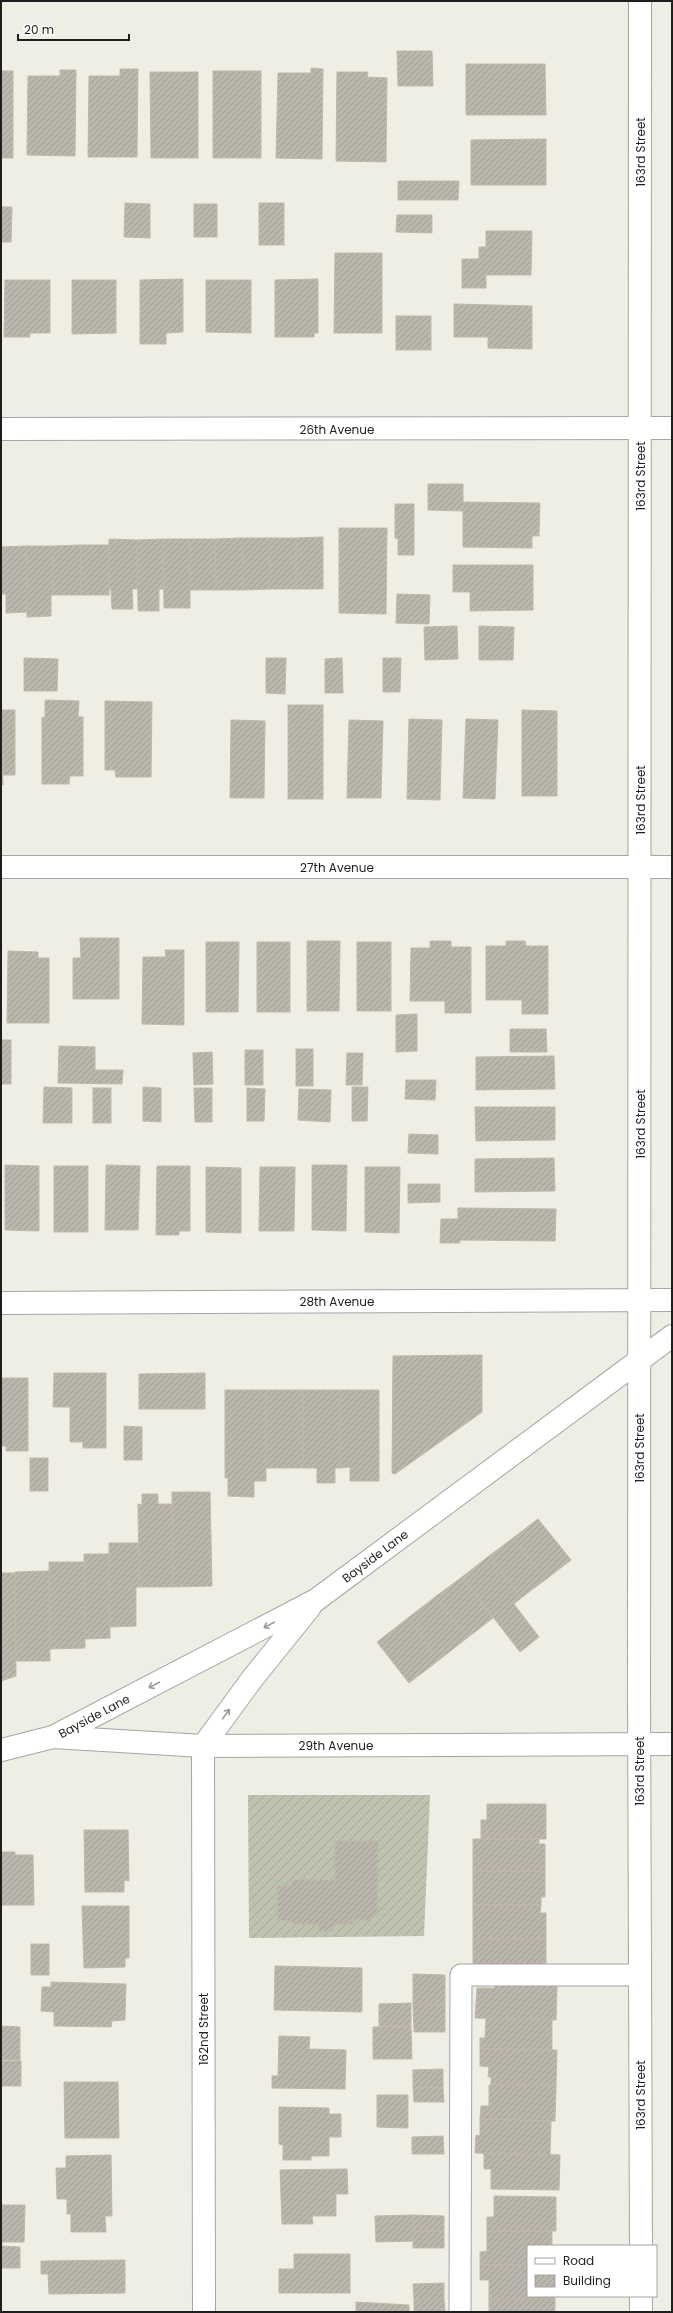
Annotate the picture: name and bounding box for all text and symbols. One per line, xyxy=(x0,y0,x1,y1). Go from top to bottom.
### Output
scale bar xyxy=(18,16,129,42)
text: 20 m xyxy=(24,21,54,38)
street label: 163rd Street xyxy=(632,117,649,187)
street label: 26th Avenue xyxy=(300,421,374,438)
street label: 163rd Street xyxy=(632,441,649,511)
street label: 163rd Street xyxy=(632,765,649,835)
street label: 27th Avenue xyxy=(300,859,374,876)
street label: 163rd Street xyxy=(632,1089,649,1159)
street label: 28th Avenue xyxy=(300,1293,374,1310)
street label: 163rd Street xyxy=(631,1413,648,1483)
street label: Bayside Lane xyxy=(338,1526,412,1586)
one-way arrow xyxy=(263,1621,275,1629)
one-way arrow xyxy=(148,1682,160,1689)
street label: Bayside Lane xyxy=(55,1690,133,1742)
one-way arrow xyxy=(222,1709,230,1720)
street label: 163rd Street xyxy=(631,1736,648,1806)
street label: 29th Avenue xyxy=(299,1737,373,1754)
street label: 162nd Street xyxy=(195,1993,212,2065)
street label: 163rd Street xyxy=(632,2060,649,2130)
legend xyxy=(527,2245,657,2297)
text: Road xyxy=(563,2252,594,2269)
text: Building xyxy=(563,2272,611,2289)

